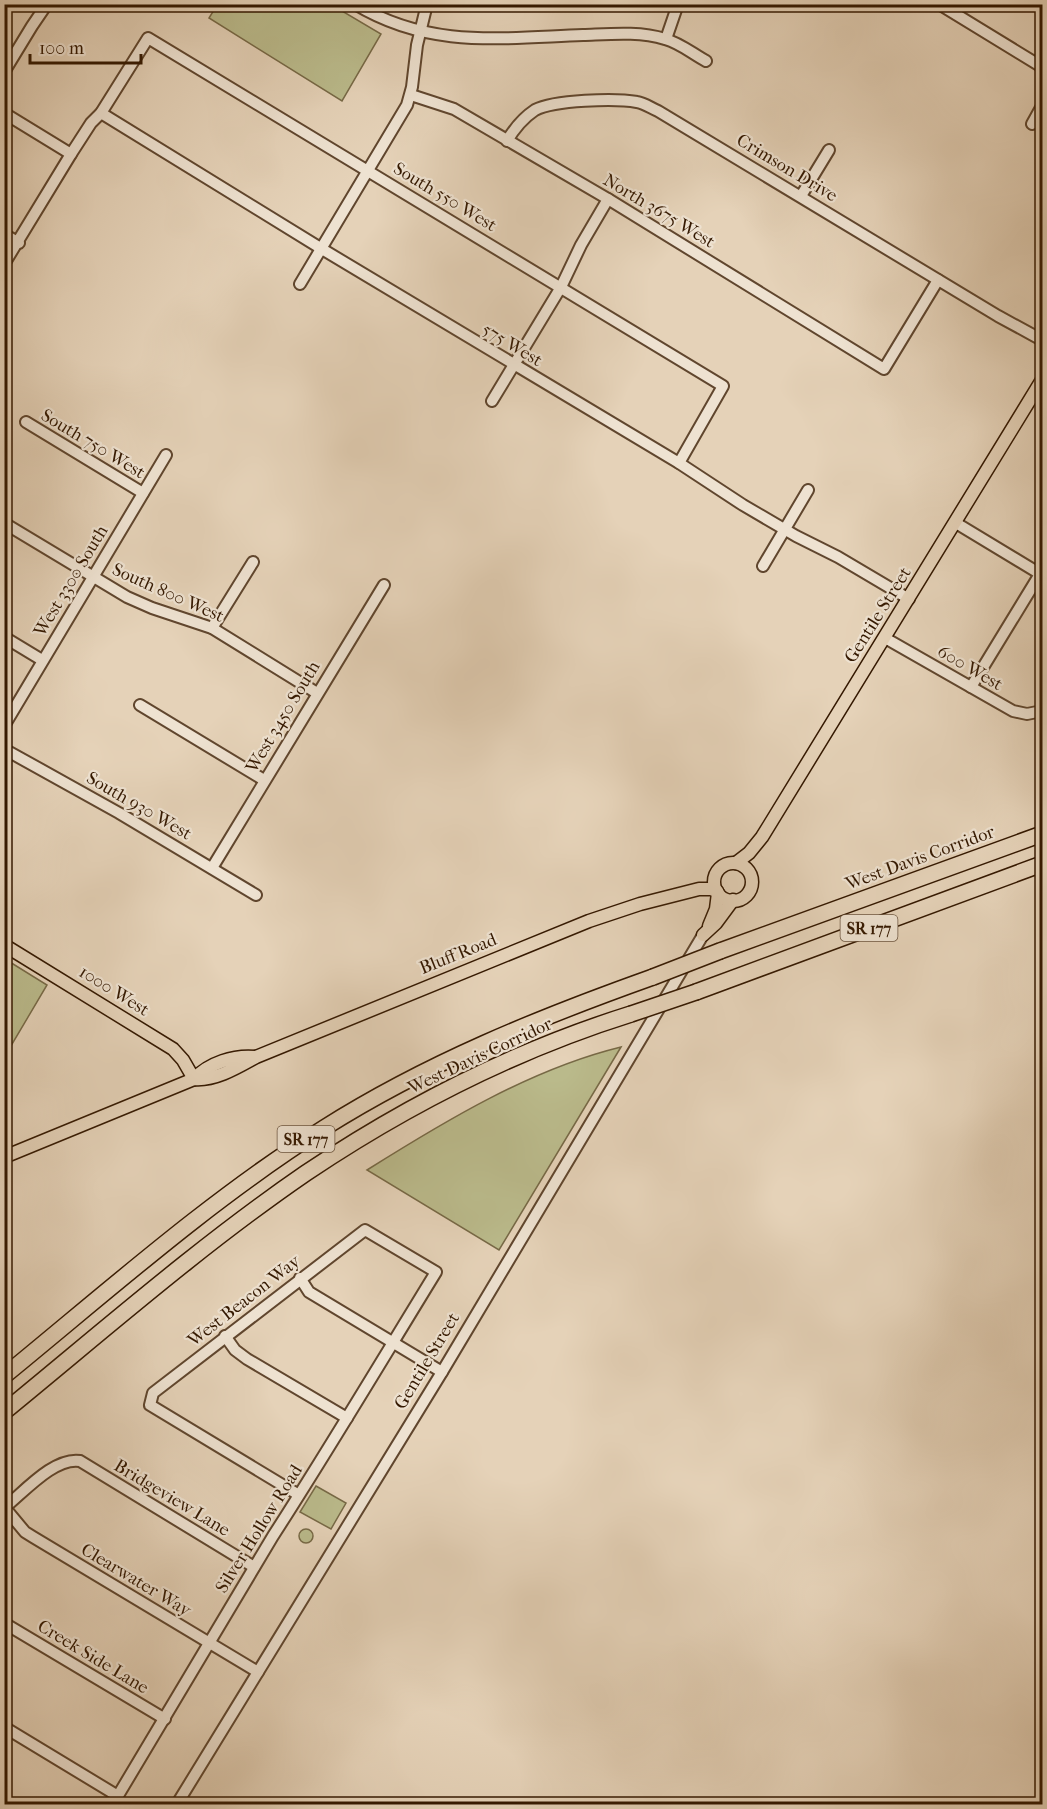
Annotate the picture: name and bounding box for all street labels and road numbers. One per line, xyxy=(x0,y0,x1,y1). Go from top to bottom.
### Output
street label: Crimson Drive xyxy=(733,130,841,206)
street label: South 550 West xyxy=(390,158,501,236)
street label: North 3675 West xyxy=(599,169,719,253)
street label: 575 West xyxy=(478,319,546,371)
street label: South 750 West xyxy=(37,405,149,484)
street label: West 3300 South xyxy=(29,522,112,641)
street label: South 800 West xyxy=(109,559,228,627)
street label: Gentile Street xyxy=(840,563,916,667)
street label: 600 West xyxy=(934,641,1007,695)
street label: West 3450 South xyxy=(241,657,325,777)
street label: South 930 West xyxy=(83,767,196,845)
street label: West Davis Corridor xyxy=(842,821,998,895)
road number: SR 177 xyxy=(840,915,898,941)
street label: Bluff Road xyxy=(416,929,500,979)
street label: 1000 West xyxy=(75,961,153,1021)
street label: West Davis Corridor xyxy=(404,1013,556,1099)
road number: SR 177 xyxy=(278,1126,334,1152)
street label: West Beacon Way xyxy=(183,1250,305,1352)
street label: Gentile Street xyxy=(390,1308,464,1413)
street label: Bridgeview Lane xyxy=(110,1455,234,1541)
street label: Silver Hollow Road xyxy=(211,1461,307,1597)
street label: Clearwater Way xyxy=(77,1539,196,1622)
street label: Creek Side Lane xyxy=(34,1616,152,1698)

